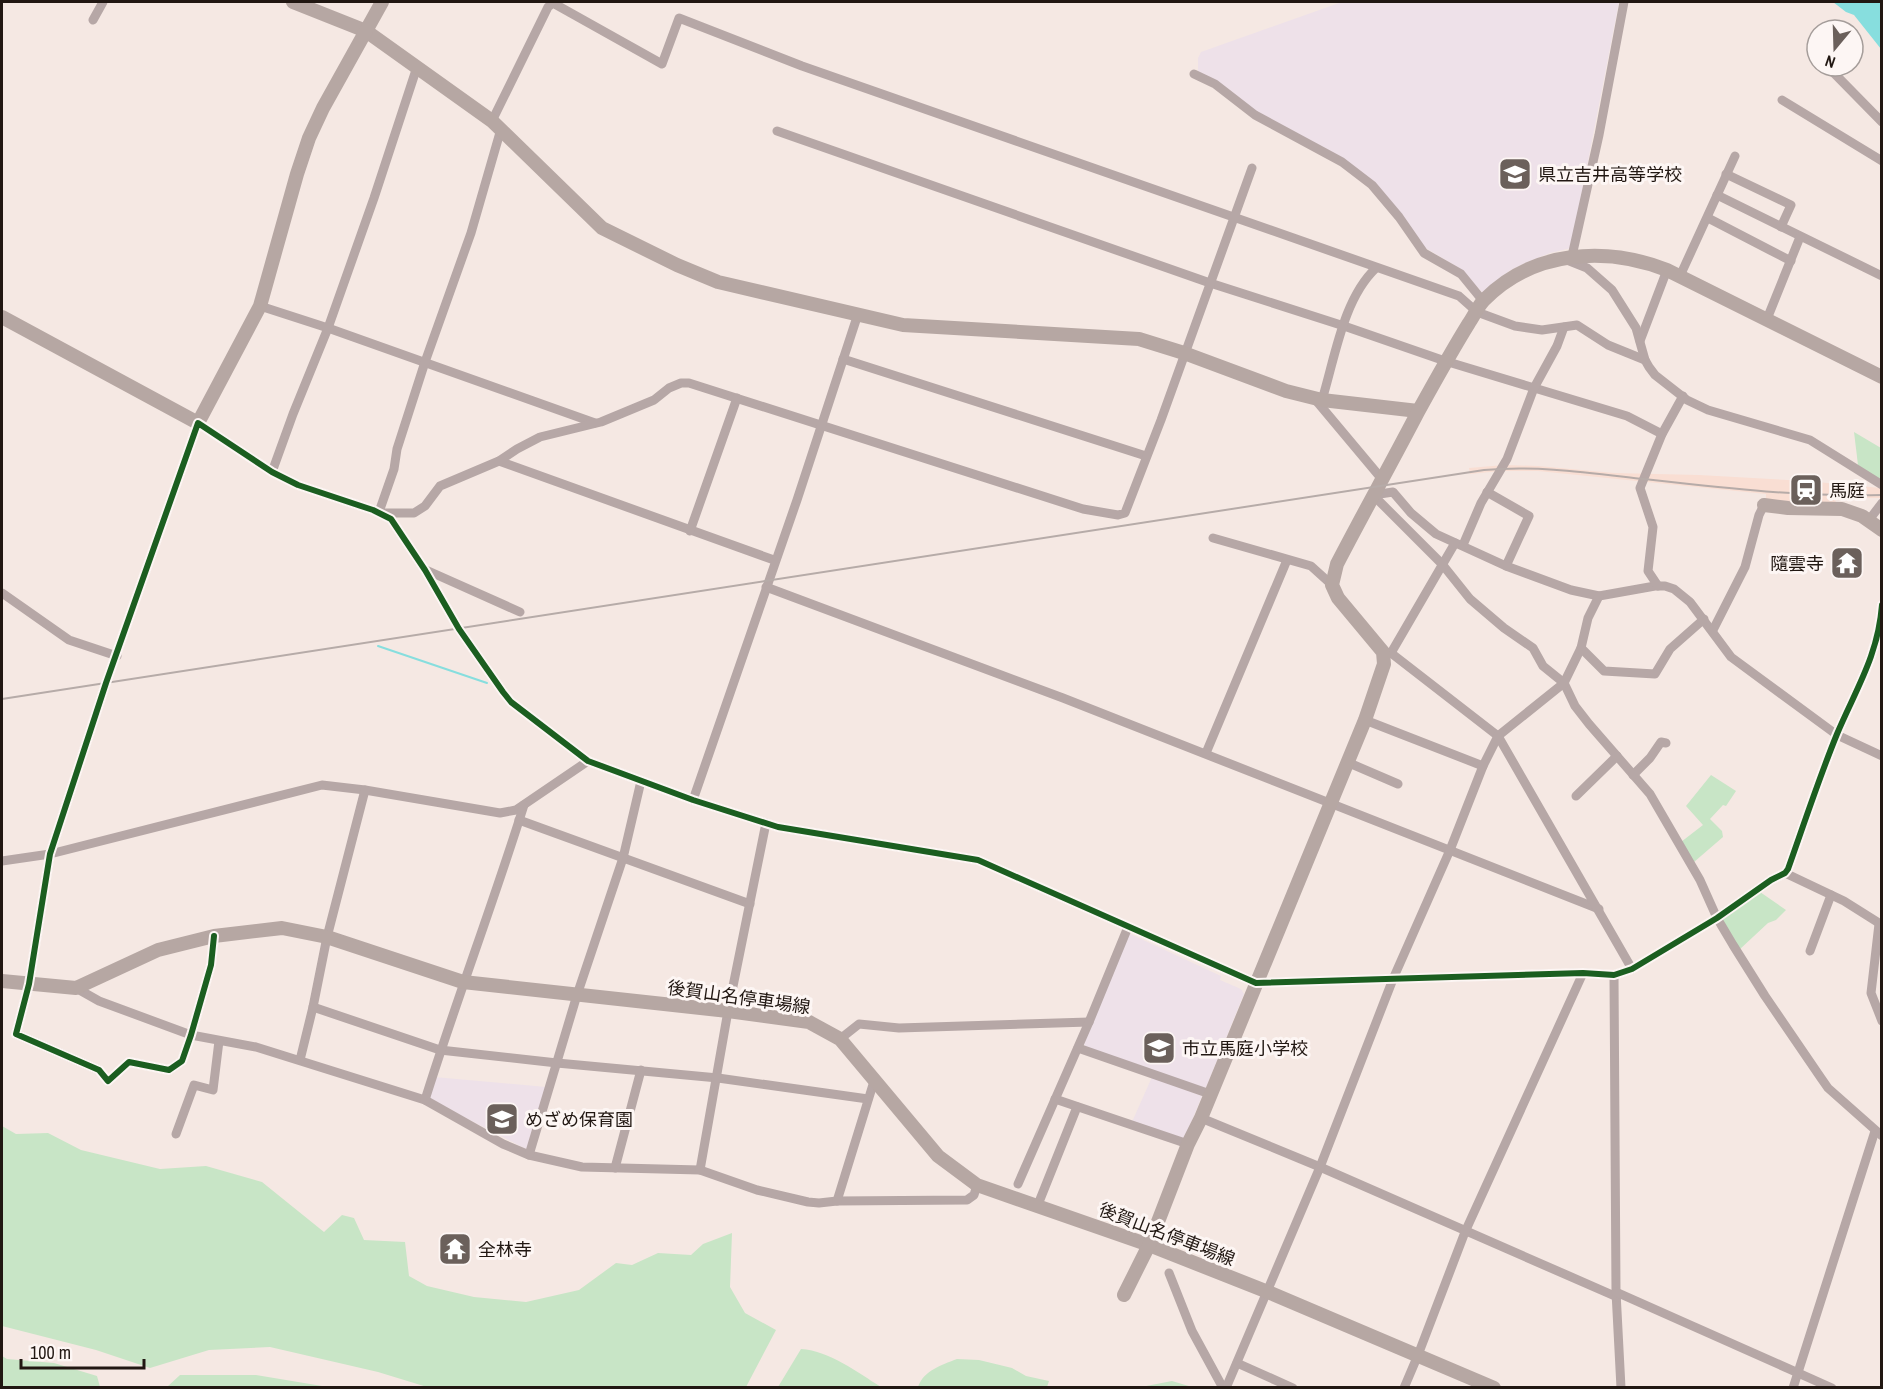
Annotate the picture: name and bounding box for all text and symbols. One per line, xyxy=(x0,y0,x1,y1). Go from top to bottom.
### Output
north arrow xyxy=(1805,18,1865,78)
text: N xyxy=(1822,50,1838,74)
school or university icon: 県立吉井高等学校 xyxy=(1497,156,1533,192)
place label: 県立吉井高等学校 xyxy=(1538,162,1682,187)
station icon: 馬庭 xyxy=(1788,472,1824,508)
place label: 馬庭 xyxy=(1829,478,1865,503)
temple icon: 隨雲寺 xyxy=(1829,545,1865,581)
place label: 隨雲寺 xyxy=(1770,551,1824,576)
street label: 後賀山名停車場線 xyxy=(666,975,812,1019)
school or university icon: 市立馬庭小学校 xyxy=(1141,1030,1177,1066)
place label: 市立馬庭小学校 xyxy=(1182,1036,1308,1061)
school or university icon: めざめ保育園 xyxy=(484,1101,520,1137)
place label: めざめ保育園 xyxy=(525,1107,633,1132)
street label: 後賀山名停車場線 xyxy=(1095,1197,1239,1271)
temple icon: 全林寺 xyxy=(437,1231,473,1267)
place label: 全林寺 xyxy=(478,1237,532,1262)
scale bar xyxy=(21,1332,144,1370)
text: 100 m xyxy=(30,1340,71,1365)

